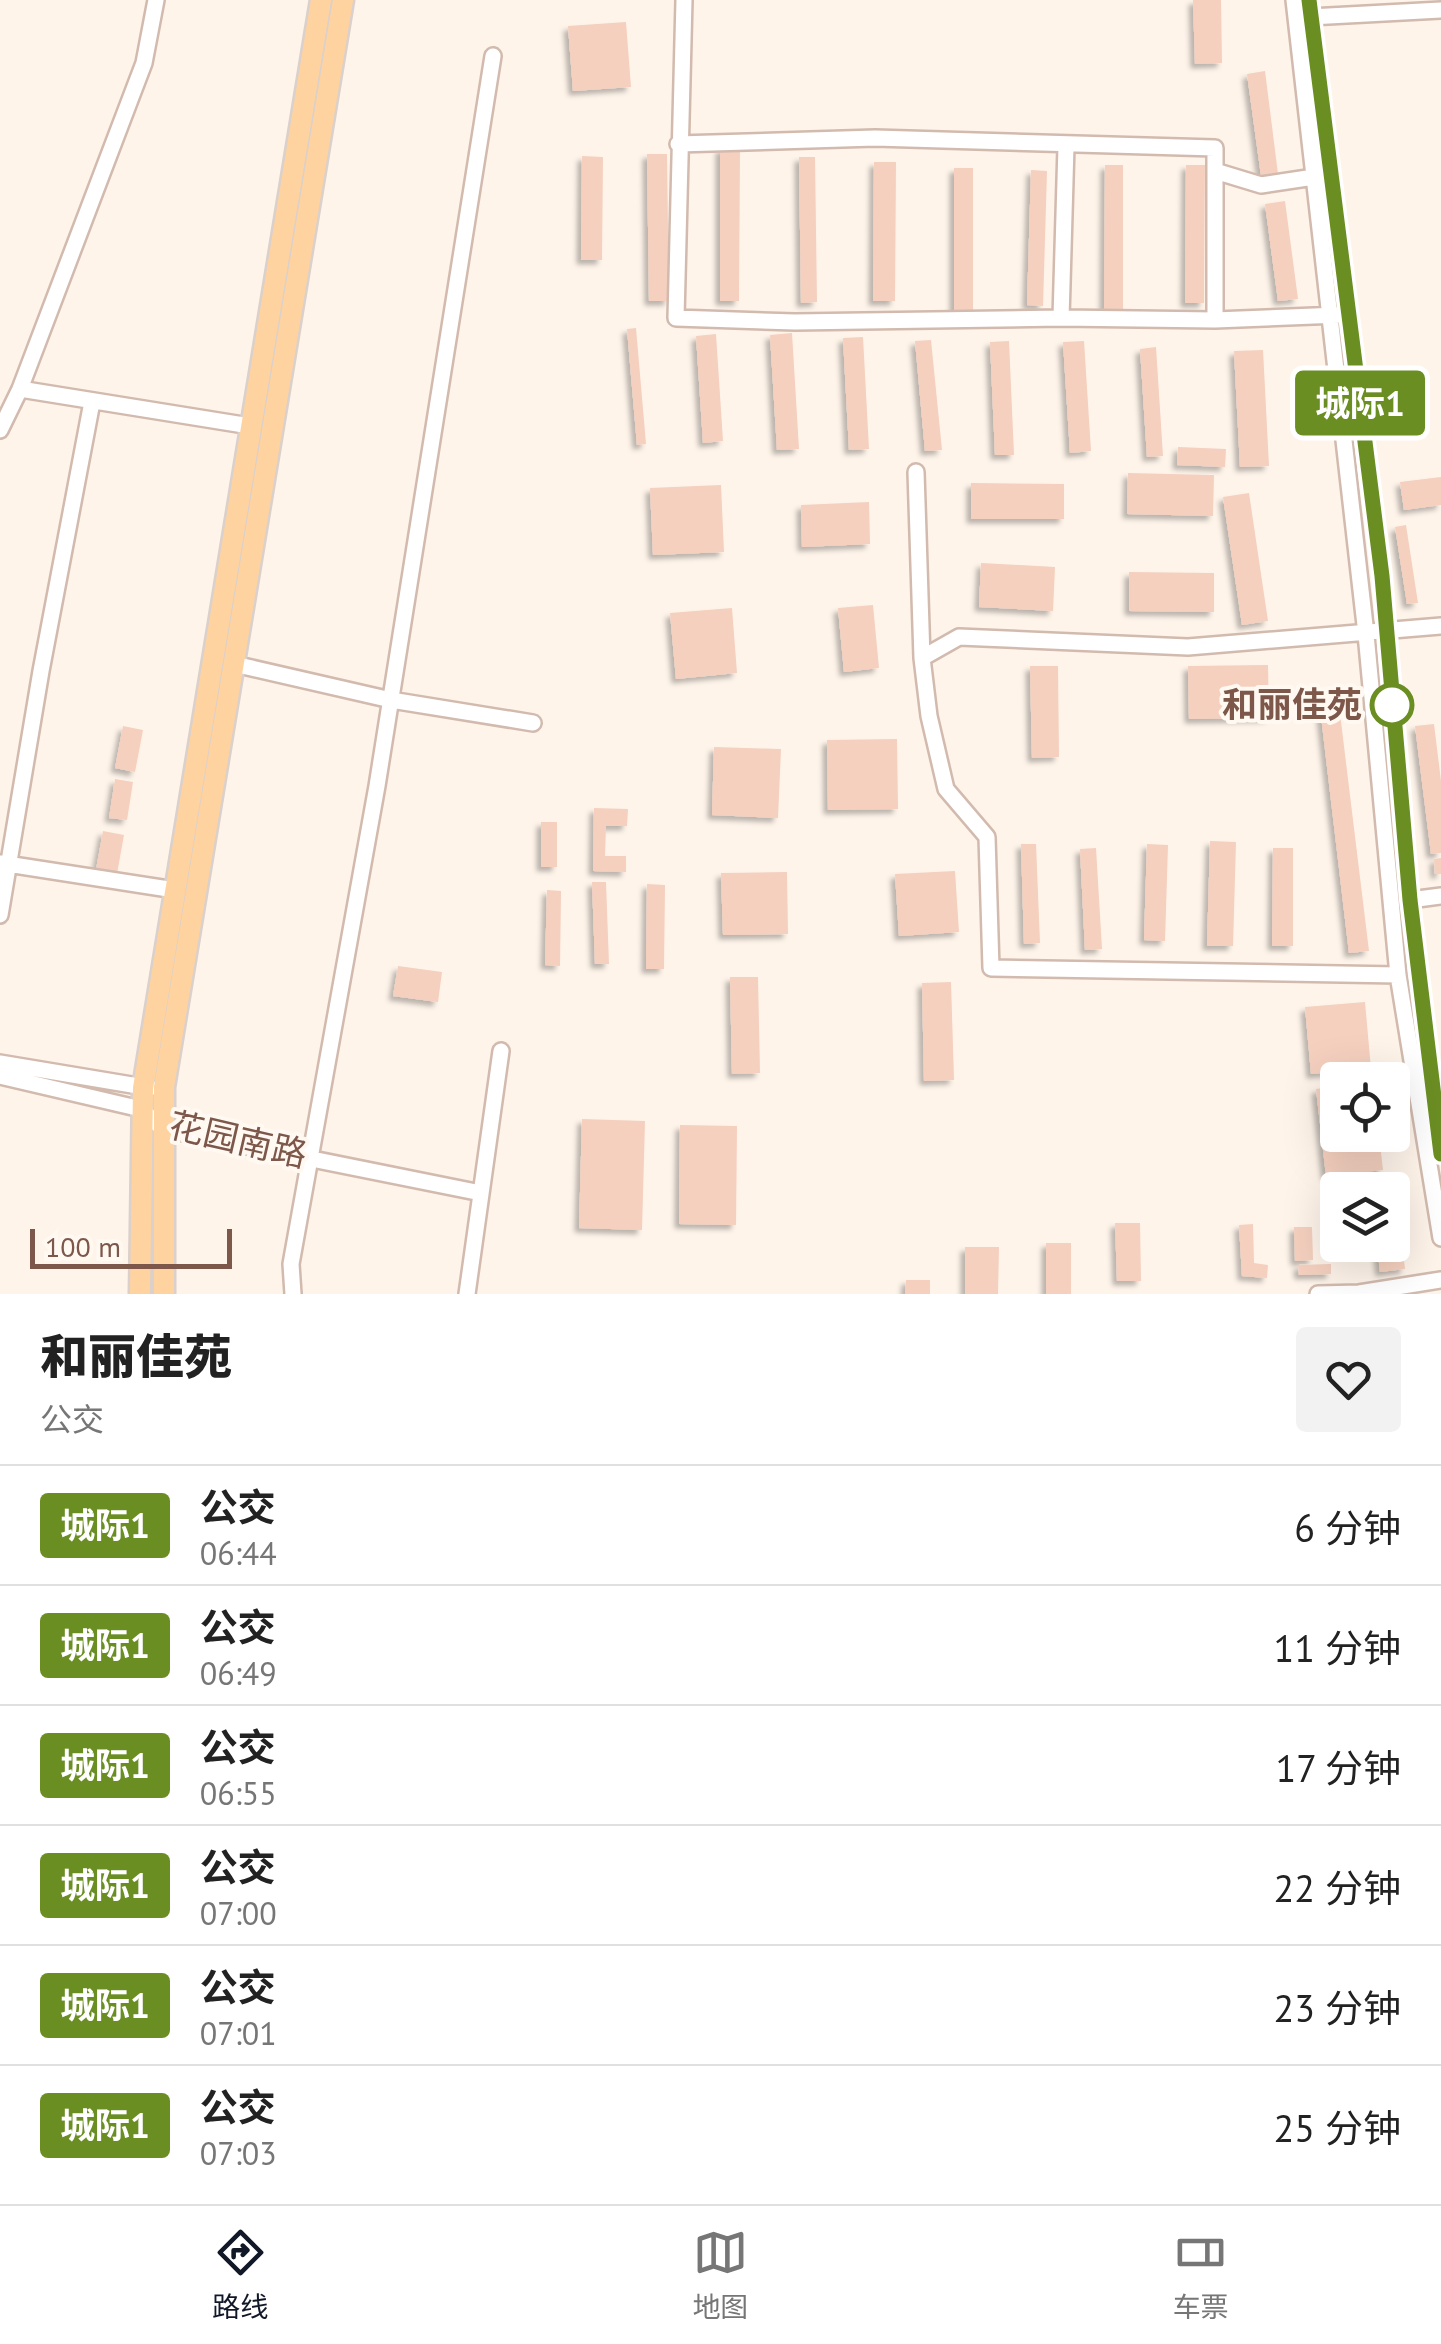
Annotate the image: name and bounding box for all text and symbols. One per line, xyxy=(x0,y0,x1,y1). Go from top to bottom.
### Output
line badge: 城际1 xyxy=(1302,370,1418,436)
text: 城际1 xyxy=(1315,380,1405,426)
place label: 和丽佳苑 xyxy=(1222,681,1362,727)
marker: 和丽佳苑 xyxy=(1371,684,1413,726)
map controls xyxy=(1320,1062,1410,1262)
button: locate xyxy=(1320,1062,1410,1152)
street label: 花园南路 xyxy=(165,1101,312,1177)
button: layers xyxy=(1320,1172,1410,1262)
scale bar xyxy=(30,1224,232,1268)
text: 100 m xyxy=(45,1228,121,1265)
text: 和丽佳苑 xyxy=(40,1325,232,1387)
button: heart xyxy=(1296,1327,1401,1432)
text: 公交 xyxy=(40,1398,104,1440)
text: 公交 xyxy=(200,1482,276,1531)
text: 城际1 xyxy=(60,1502,150,1548)
text: 6 分钟 xyxy=(1294,1503,1401,1552)
text: 06:44 xyxy=(200,1532,277,1574)
text: 公交 xyxy=(200,1602,276,1651)
text: 城际1 xyxy=(60,1622,150,1668)
text: 11 分钟 xyxy=(1273,1623,1401,1672)
text: 06:49 xyxy=(200,1652,277,1694)
text: 公交 xyxy=(200,1722,276,1771)
text: 城际1 xyxy=(60,1742,150,1788)
text: 17 分钟 xyxy=(1275,1743,1401,1792)
text: 06:55 xyxy=(200,1772,277,1814)
text: 公交 xyxy=(200,1842,276,1891)
text: 城际1 xyxy=(60,1862,150,1908)
text: 22 分钟 xyxy=(1273,1863,1401,1912)
text: 07:00 xyxy=(200,1892,277,1934)
text: 公交 xyxy=(200,1962,276,2011)
text: 城际1 xyxy=(60,1982,150,2028)
text: 23 分钟 xyxy=(1273,1983,1401,2032)
text: 07:01 xyxy=(200,2012,277,2054)
text: 公交 xyxy=(200,2082,276,2131)
text: 城际1 xyxy=(60,2102,150,2148)
text: 25 分钟 xyxy=(1273,2103,1401,2152)
text: 07:03 xyxy=(200,2132,277,2174)
tab: 路线 xyxy=(212,2225,268,2325)
tab: 地图 xyxy=(692,2225,749,2325)
tab: 车票 xyxy=(1173,2225,1229,2325)

